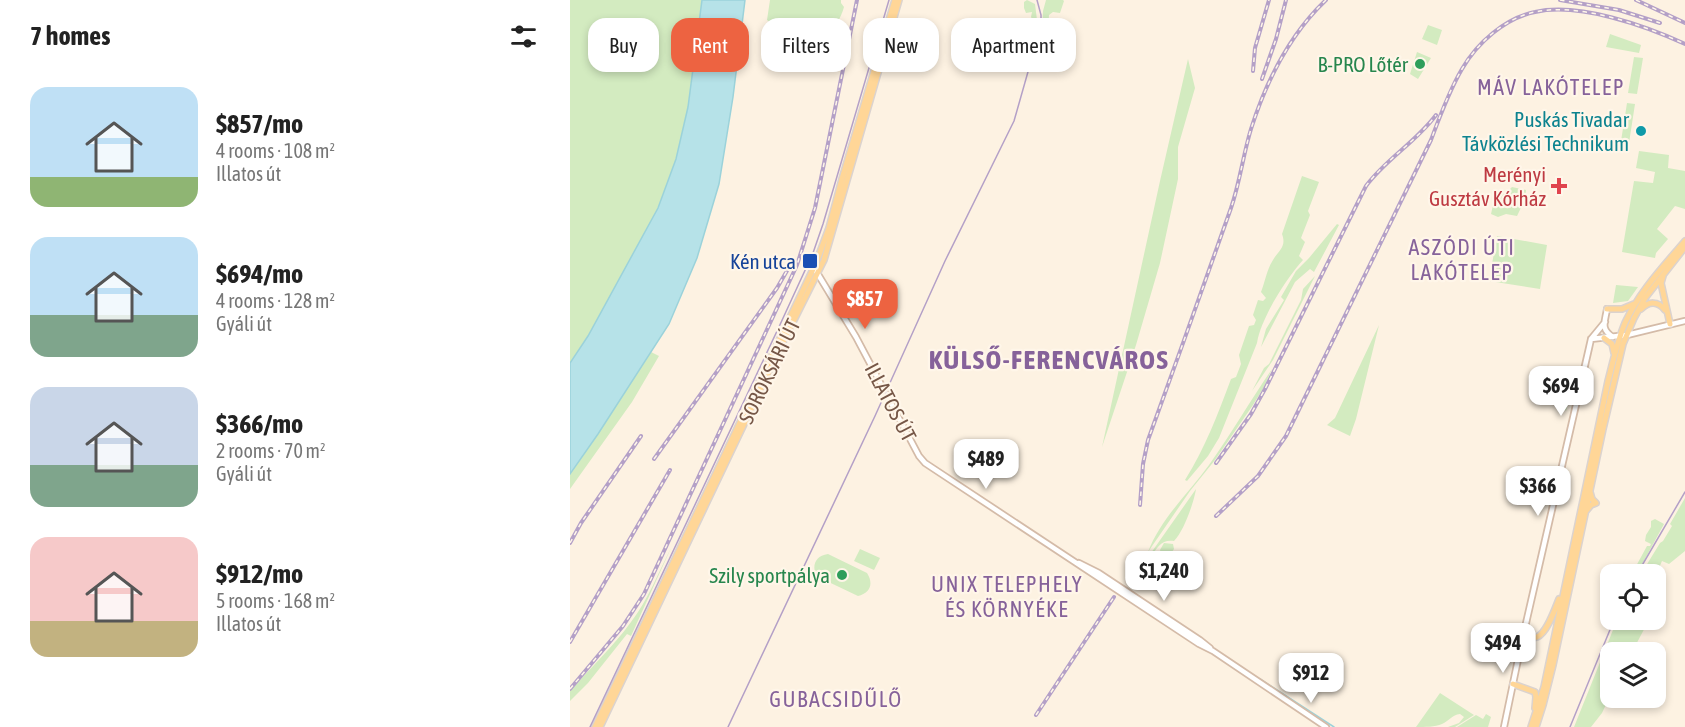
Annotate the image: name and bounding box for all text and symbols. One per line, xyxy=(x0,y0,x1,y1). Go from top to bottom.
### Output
chip: Buy xyxy=(588,18,659,72)
chip: Rent xyxy=(671,18,749,72)
chip: Filters xyxy=(761,18,851,72)
chip: New xyxy=(863,18,939,72)
chip: Apartment xyxy=(951,18,1076,72)
icon: filters xyxy=(507,20,540,53)
text: 7 homes xyxy=(30,21,110,51)
place label: B-PRO Lőtér xyxy=(1318,52,1409,76)
marker: B-PRO Lőtér xyxy=(1413,57,1427,71)
district label: MÁV LAKÓTELEP xyxy=(1477,74,1625,100)
place label: Puskás Tivadar Távközlési Technikum xyxy=(1462,107,1630,155)
text: $857/mo xyxy=(216,109,303,139)
icon: home xyxy=(78,111,150,183)
marker: Puskás Tivadar Távközlési Technikum xyxy=(1634,124,1648,138)
text: 4 rooms · 108 m² xyxy=(216,139,335,162)
text: Illatos út xyxy=(216,162,281,185)
place label: Merényi Gusztáv Kórház xyxy=(1429,162,1546,210)
marker: Merényi Gusztáv Kórház xyxy=(1550,177,1568,195)
district label: ASZÓDI ÚTI LAKÓTELEP xyxy=(1409,234,1515,285)
place label: Kén utca xyxy=(730,249,796,273)
marker: Kén utca xyxy=(801,252,819,270)
text: $694/mo xyxy=(216,259,303,289)
icon: home xyxy=(78,261,150,333)
pin: $857 xyxy=(829,279,901,330)
text: $857 xyxy=(847,287,883,310)
text: 4 rooms · 128 m² xyxy=(216,289,335,312)
text: Gyáli út xyxy=(216,312,272,335)
street label: SOROKSÁRI ÚT xyxy=(733,315,805,427)
district label: KÜLSŐ-FERENCVÁROS xyxy=(929,344,1169,375)
street label: ILLATOS ÚT xyxy=(860,359,922,445)
pin: $694 xyxy=(1525,366,1597,417)
text: $694 xyxy=(1543,374,1579,397)
text: $366/mo xyxy=(216,409,303,439)
icon: home xyxy=(78,411,150,483)
text: 2 rooms · 70 m² xyxy=(216,439,326,462)
pin: $489 xyxy=(950,439,1022,490)
text: $489 xyxy=(968,447,1004,470)
text: Gyáli út xyxy=(216,462,272,485)
pin: $366 xyxy=(1502,466,1574,517)
text: $366 xyxy=(1520,474,1556,497)
pin: $1,240 xyxy=(1115,551,1213,602)
text: $912/mo xyxy=(216,559,303,589)
text: $1,240 xyxy=(1139,559,1189,582)
icon: home xyxy=(78,561,150,633)
place label: Szily sportpálya xyxy=(709,563,830,587)
map controls xyxy=(1600,564,1666,708)
button: locate xyxy=(1600,564,1666,630)
marker: Szily sportpálya xyxy=(835,568,849,582)
district label: UNIX TELEPHELY ÉS KÖRNYÉKE xyxy=(931,571,1083,622)
text: 5 rooms · 168 m² xyxy=(216,589,335,612)
text: Illatos út xyxy=(216,612,281,635)
pin: $494 xyxy=(1467,623,1539,674)
text: $494 xyxy=(1485,631,1521,654)
button: layers xyxy=(1600,642,1666,708)
pin: $912 xyxy=(1275,653,1347,704)
text: $912 xyxy=(1293,661,1329,684)
district label: GUBACSIDŰLŐ xyxy=(769,686,903,712)

